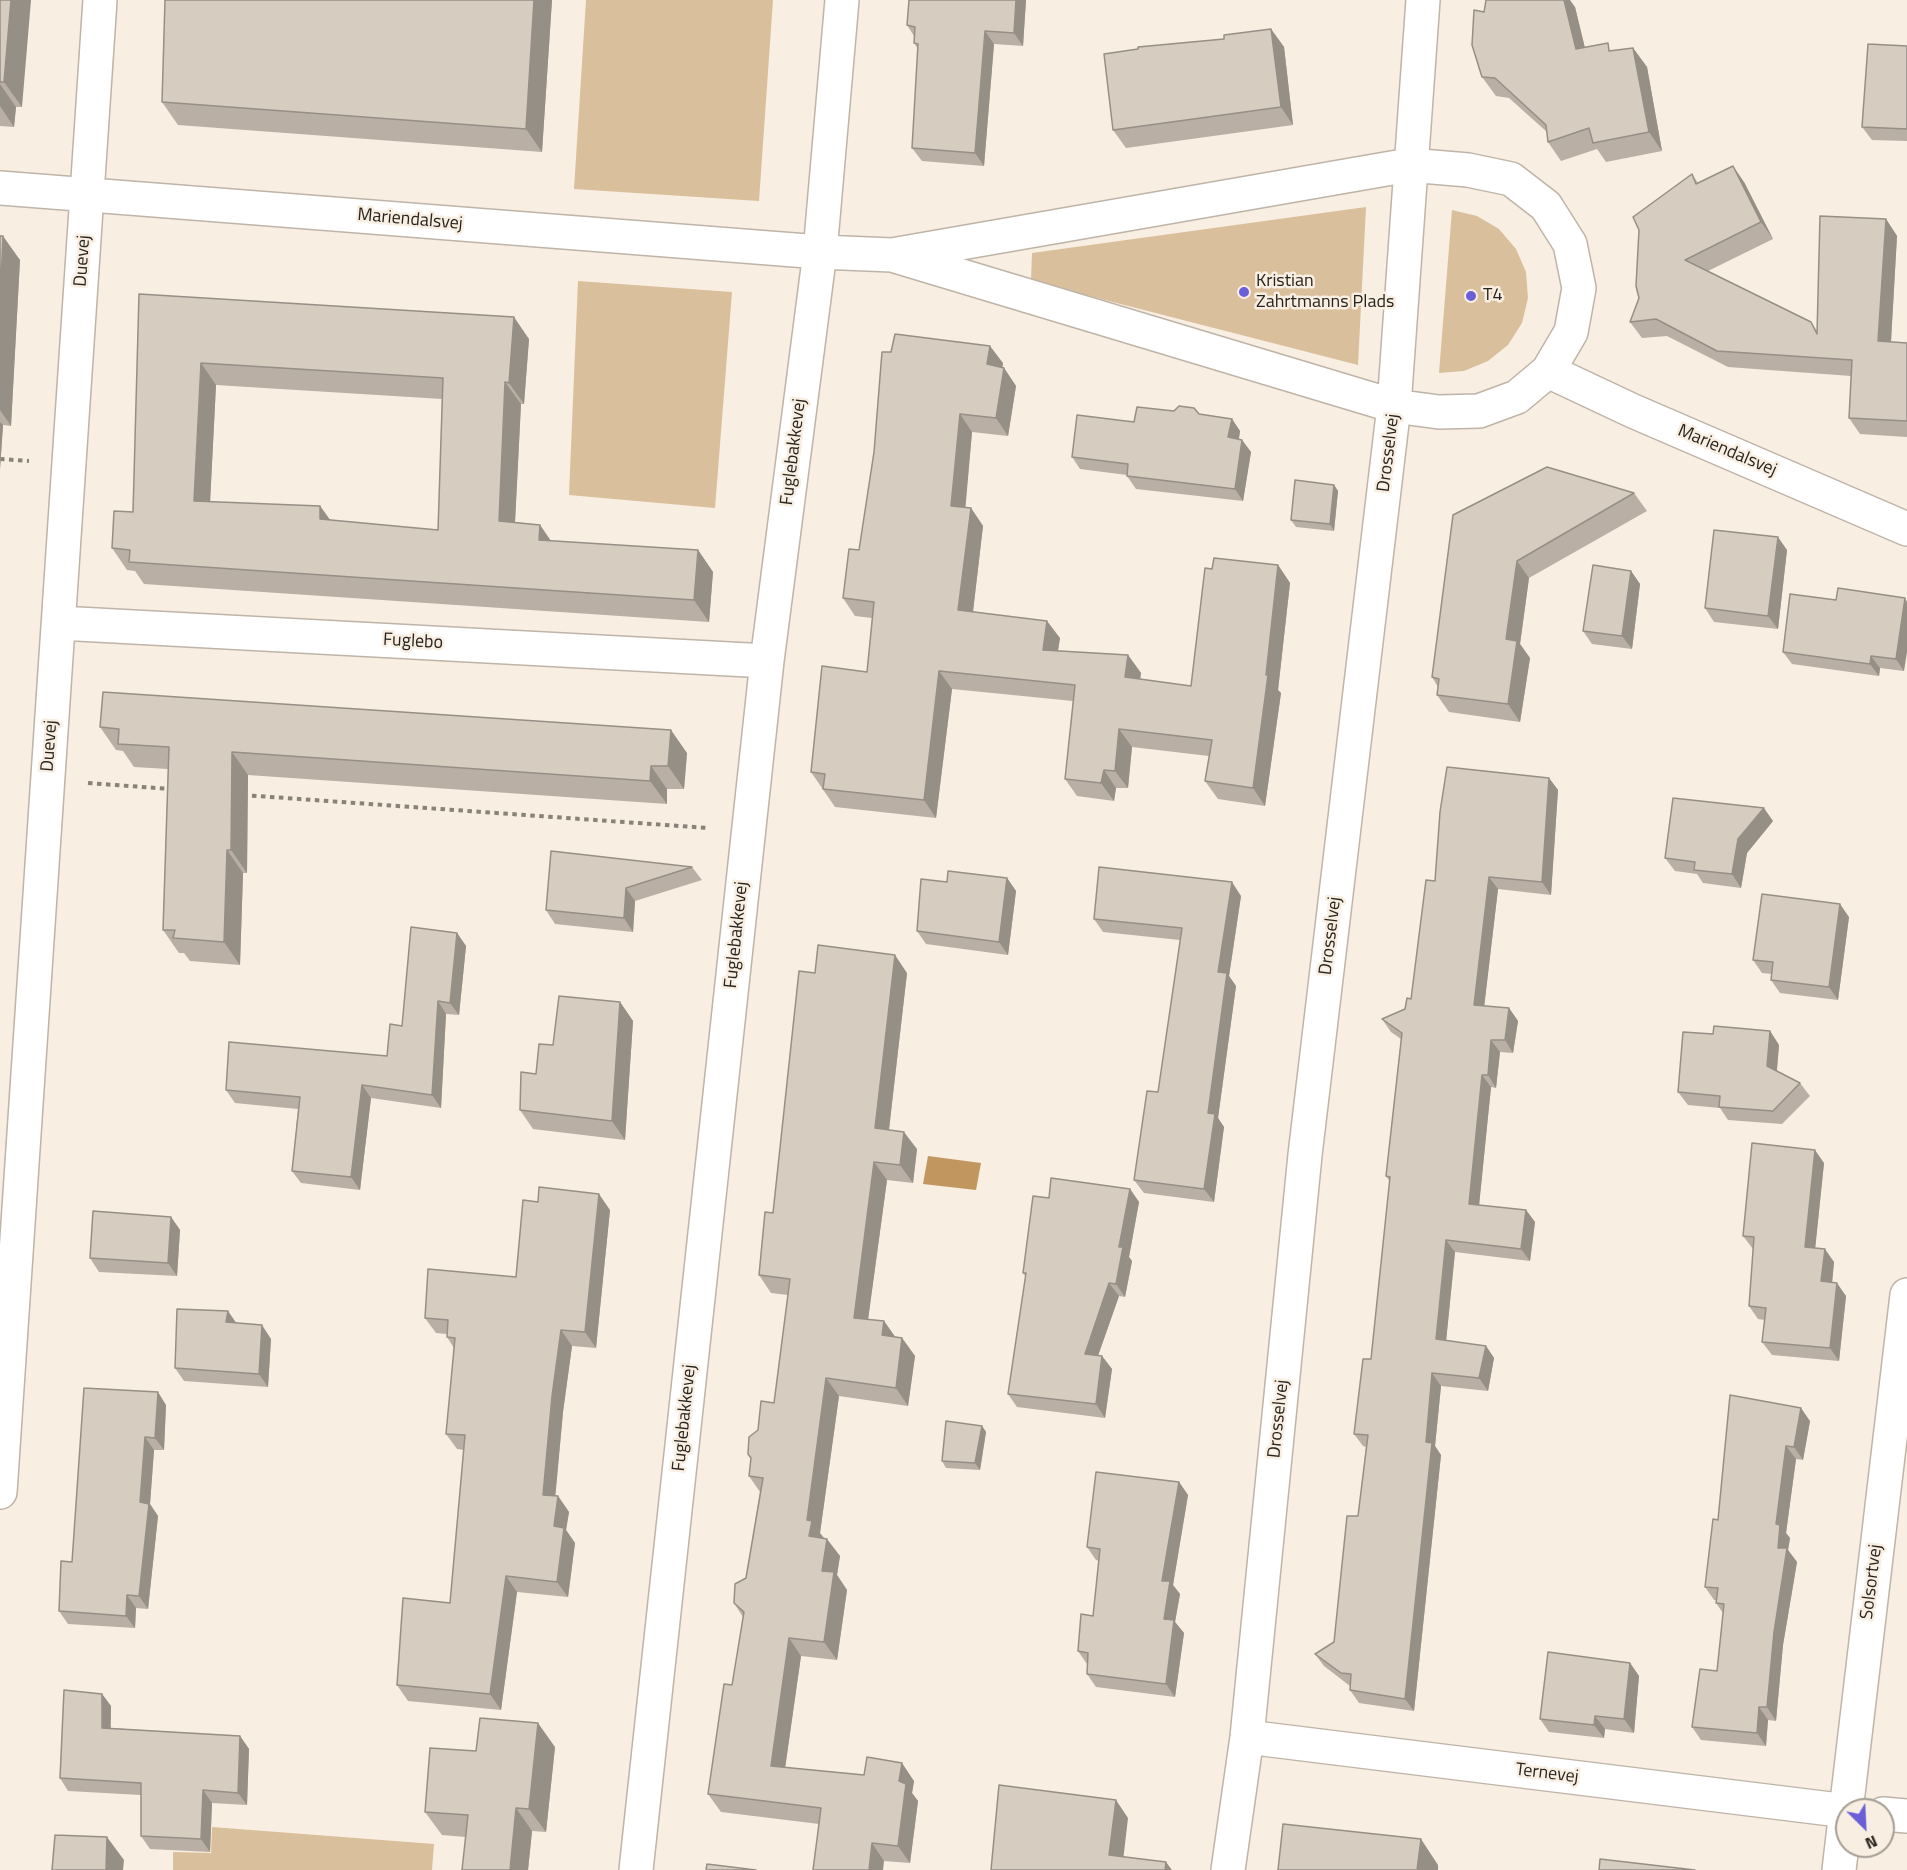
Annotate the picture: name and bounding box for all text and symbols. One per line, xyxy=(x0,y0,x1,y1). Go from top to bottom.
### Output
street label: Mariendalsvej xyxy=(356,205,464,235)
street label: Duevej xyxy=(70,234,96,288)
place label: Kristian Zahrtmanns Plads xyxy=(1256,271,1394,314)
marker: Kristian Zahrtmanns Plads xyxy=(1237,285,1251,299)
place label: T4 xyxy=(1483,285,1503,307)
marker: T4 xyxy=(1464,289,1478,303)
street label: Fuglebakkevej xyxy=(777,397,811,507)
street label: Drosselvej xyxy=(1373,413,1405,493)
street label: Mariendalsvej xyxy=(1674,420,1780,482)
street label: Fuglebo xyxy=(382,630,444,654)
street label: Duevej xyxy=(37,719,63,773)
street label: Fuglebakkevej xyxy=(721,881,753,989)
street label: Drosselvej xyxy=(1315,896,1347,976)
street label: Fuglebakkevej xyxy=(669,1364,701,1472)
street label: Drosselvej xyxy=(1264,1379,1294,1459)
street label: Solsortvej xyxy=(1857,1543,1887,1621)
street label: Ternevej xyxy=(1514,1759,1580,1789)
north arrow xyxy=(1835,1798,1895,1858)
text: N xyxy=(1862,1829,1881,1856)

